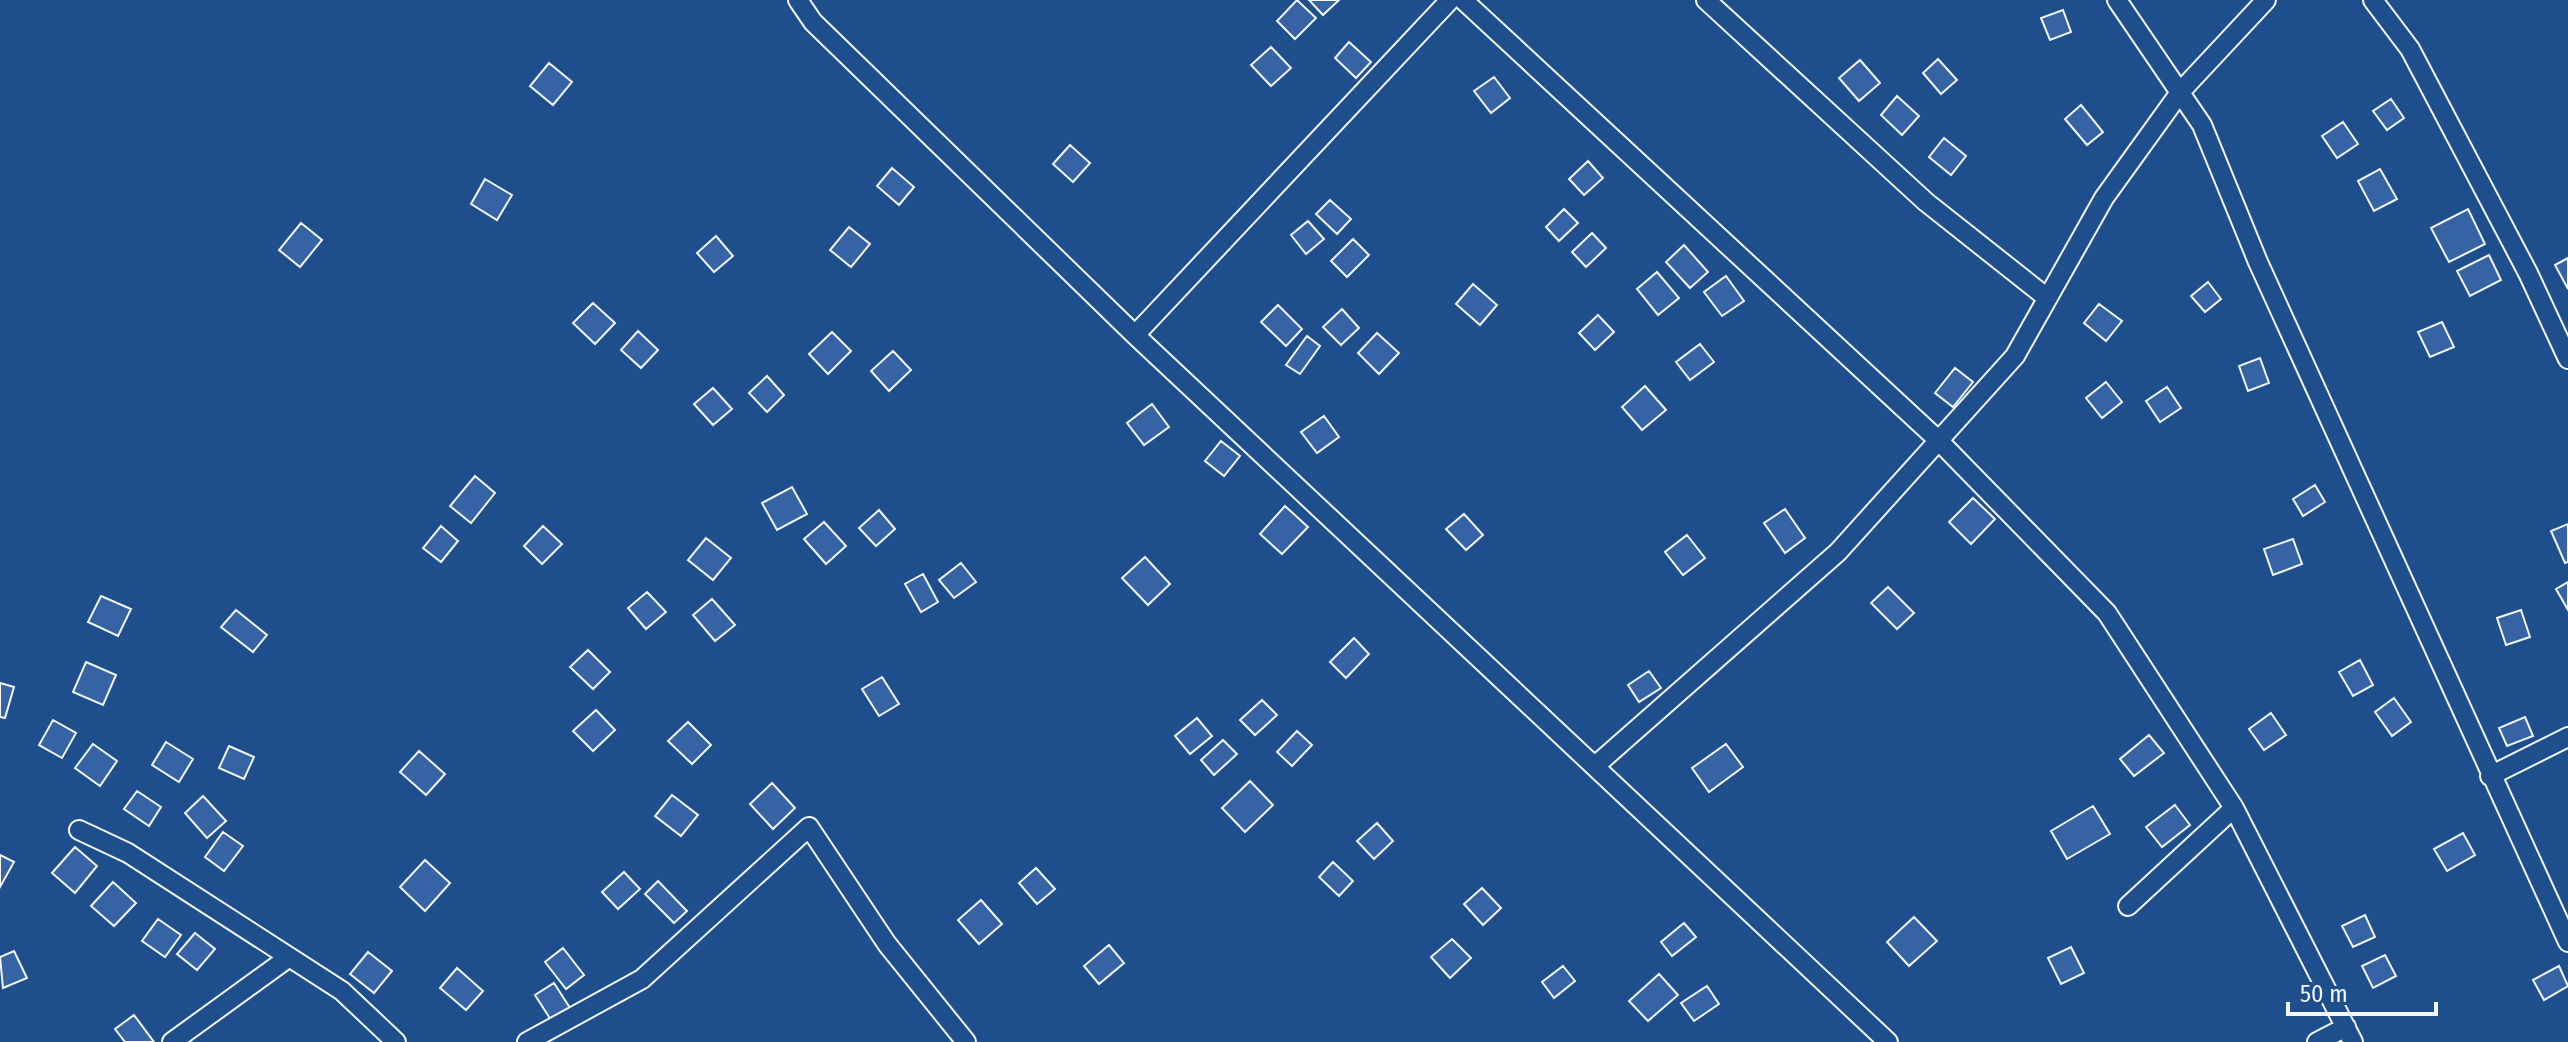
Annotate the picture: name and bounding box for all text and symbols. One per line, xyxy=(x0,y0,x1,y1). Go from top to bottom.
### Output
scale bar xyxy=(2288,966,2436,1016)
text: 50 m xyxy=(2300,980,2348,1008)

